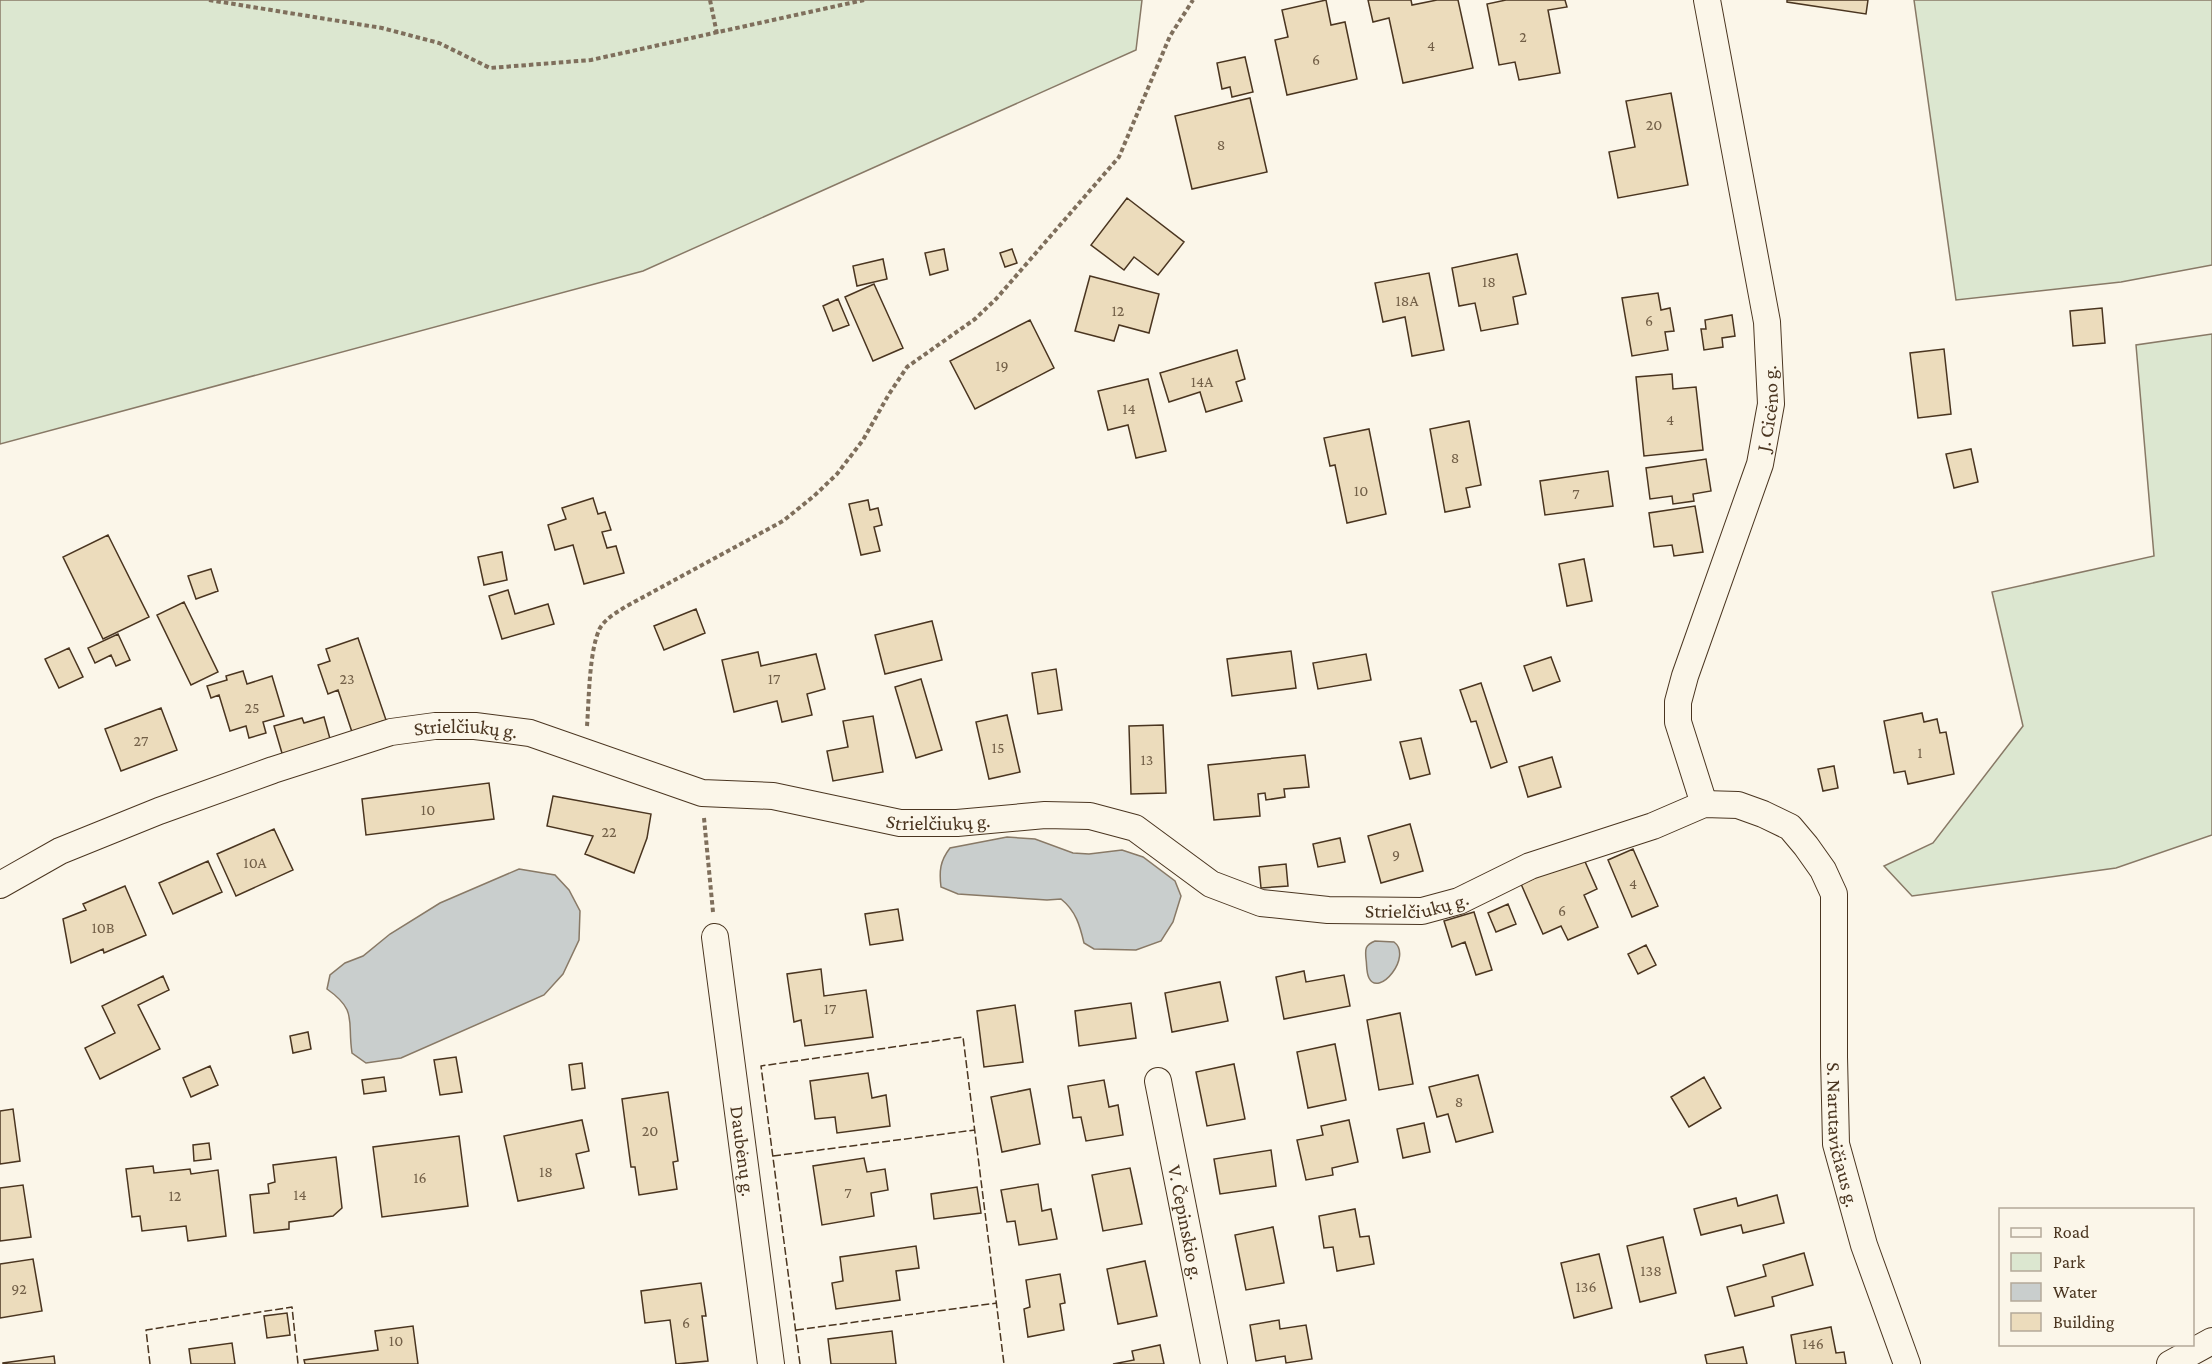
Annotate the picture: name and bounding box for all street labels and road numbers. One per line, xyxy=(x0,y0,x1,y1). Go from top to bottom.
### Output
street label: J. Cicėno g. xyxy=(1751,365,1782,455)
street label: Strielčiukų g. xyxy=(412,715,519,743)
street label: Strielčiukų g. xyxy=(884,809,991,834)
street label: Strielčiukų g. xyxy=(1365,887,1472,922)
street label: S. Narutavičiaus g. xyxy=(1823,1062,1864,1209)
street label: Daubėnų g. xyxy=(726,1104,760,1198)
street label: V. Čepinskio g. xyxy=(1164,1163,1208,1282)

